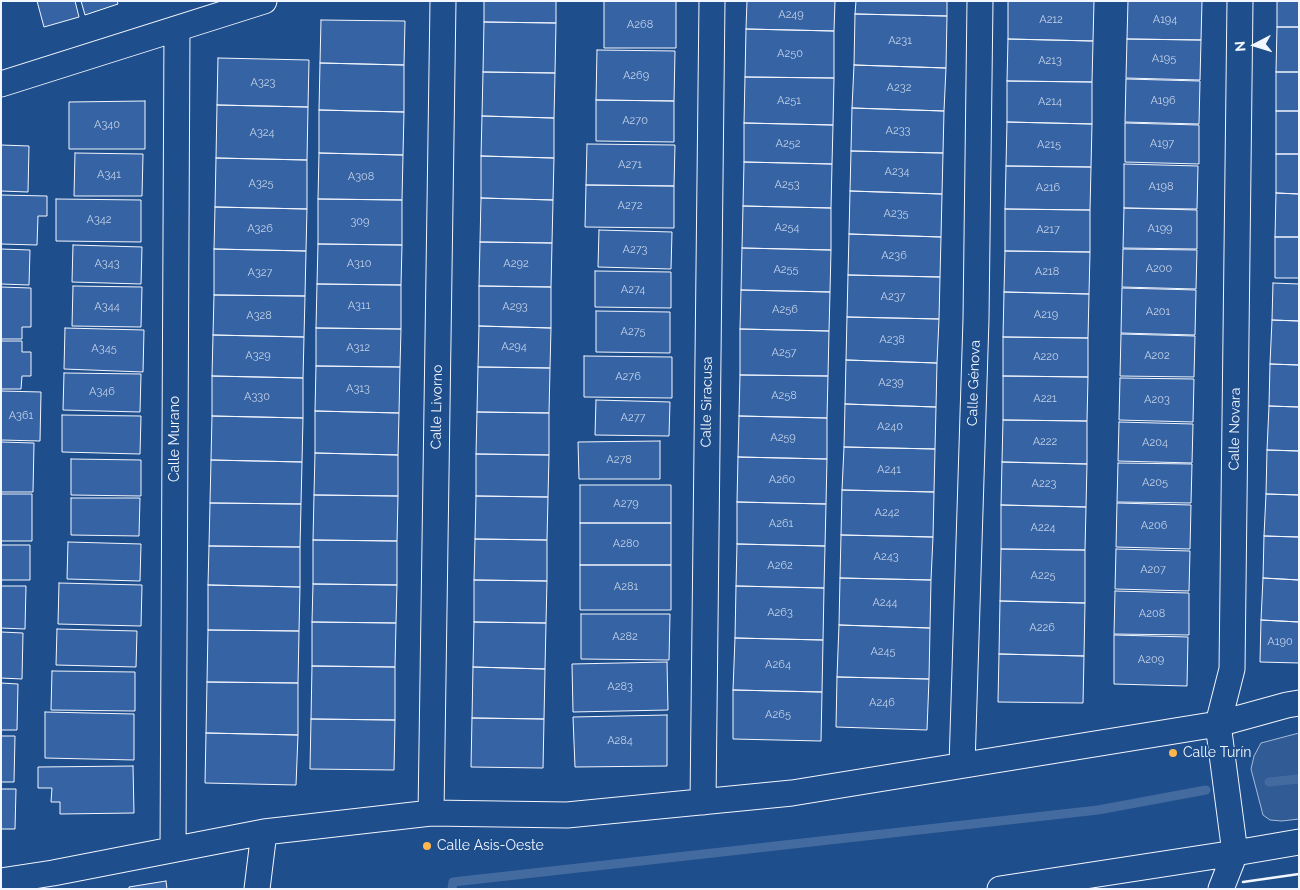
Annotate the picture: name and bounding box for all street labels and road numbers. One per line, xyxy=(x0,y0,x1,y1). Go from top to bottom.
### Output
street label: Calle Génova xyxy=(964,340,984,426)
street label: Calle Siracusa xyxy=(698,356,716,448)
street label: Calle Livorno xyxy=(428,364,446,450)
street label: Calle Novara xyxy=(1226,387,1244,471)
street label: Calle Murano xyxy=(167,396,183,482)

